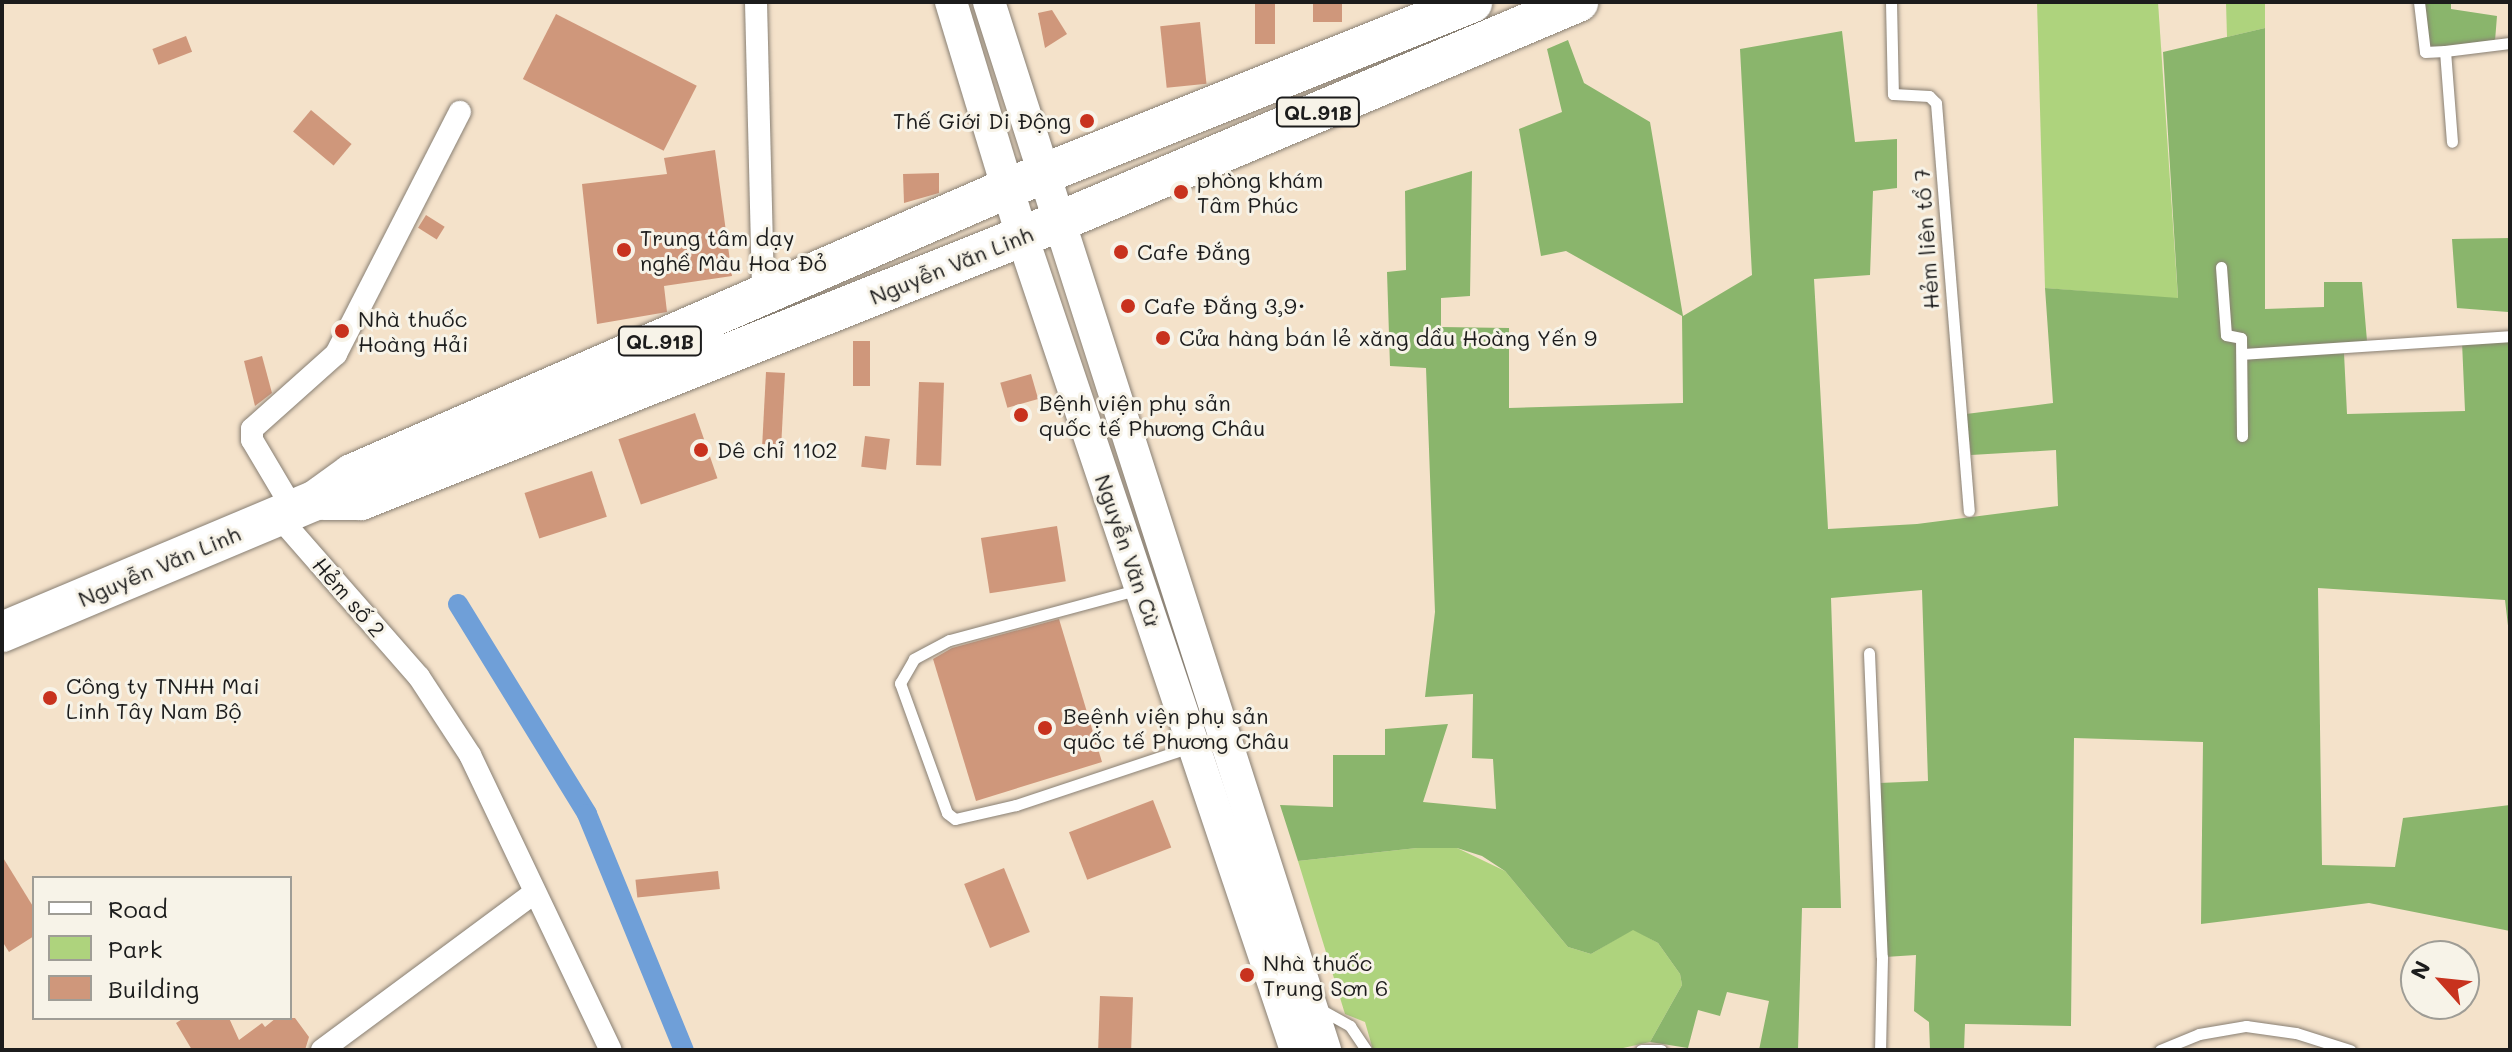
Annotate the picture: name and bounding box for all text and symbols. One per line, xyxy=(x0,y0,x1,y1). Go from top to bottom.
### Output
road number: QL.91B xyxy=(1274,96,1362,128)
place label: Thế Giới Di Động xyxy=(893,108,1071,134)
marker: Thế Giới Di Động xyxy=(1078,112,1096,130)
place label: phòng khám Tâm Phúc xyxy=(1197,166,1323,218)
street label: Hẻm liên tổ 7 xyxy=(1908,168,1944,310)
marker: phòng khám Tâm Phúc xyxy=(1172,183,1190,201)
street label: Nguyễn Văn Linh xyxy=(866,220,1036,310)
place label: Trung tâm dạy nghề Màu Hoa Đỏ xyxy=(640,224,827,276)
place label: Cafe Đắng xyxy=(1137,239,1250,265)
marker: Trung tâm dạy nghề Màu Hoa Đỏ xyxy=(615,241,633,259)
marker: Cafe Đắng xyxy=(1112,243,1130,261)
place label: Cafe Đắng 3,9· xyxy=(1144,293,1306,319)
marker: Cafe Đắng 3,9· xyxy=(1119,297,1137,315)
place label: Nhà thuốc Hoàng Hải xyxy=(358,305,469,356)
marker: Nhà thuốc Hoàng Hải xyxy=(333,322,351,340)
road number: QL.91B xyxy=(616,325,704,357)
place label: Cửa hàng bán lẻ xăng dầu Hoàng Yến 9 xyxy=(1179,325,1597,351)
marker: Cửa hàng bán lẻ xăng dầu Hoàng Yến 9 xyxy=(1154,329,1172,347)
place label: Bệnh viện phụ sản quốc tế Phương Châu xyxy=(1039,389,1265,440)
marker: Bệnh viện phụ sản quốc tế Phương Châu xyxy=(1010,404,1032,426)
place label: Dê chỉ 1102 xyxy=(717,437,838,463)
marker: Dê chỉ 1102 xyxy=(692,441,710,459)
street label: Nguyễn Văn Cừ xyxy=(1090,471,1166,629)
street label: Nguyễn Văn Linh xyxy=(74,520,244,612)
street label: Hẻm số 2 xyxy=(307,552,391,642)
place label: Công ty TNHH Mai Linh Tây Nam Bộ xyxy=(66,672,260,724)
marker: Công ty TNHH Mai Linh Tây Nam Bộ xyxy=(41,689,59,707)
place label: Beệnh viện phụ sản quốc tế Phương Châu xyxy=(1063,702,1289,754)
marker: Beệnh viện phụ sản quốc tế Phương Châu xyxy=(1034,717,1056,739)
legend xyxy=(32,876,292,1020)
text: Road xyxy=(108,893,168,924)
text: Park xyxy=(108,933,162,964)
north arrow xyxy=(2400,940,2480,1020)
place label: Nhà thuốc Trung Sơn 6 xyxy=(1263,949,1388,1000)
text: N xyxy=(2403,956,2437,984)
marker: Nhà thuốc Trung Sơn 6 xyxy=(1238,966,1256,984)
text: Building xyxy=(108,973,199,1004)

